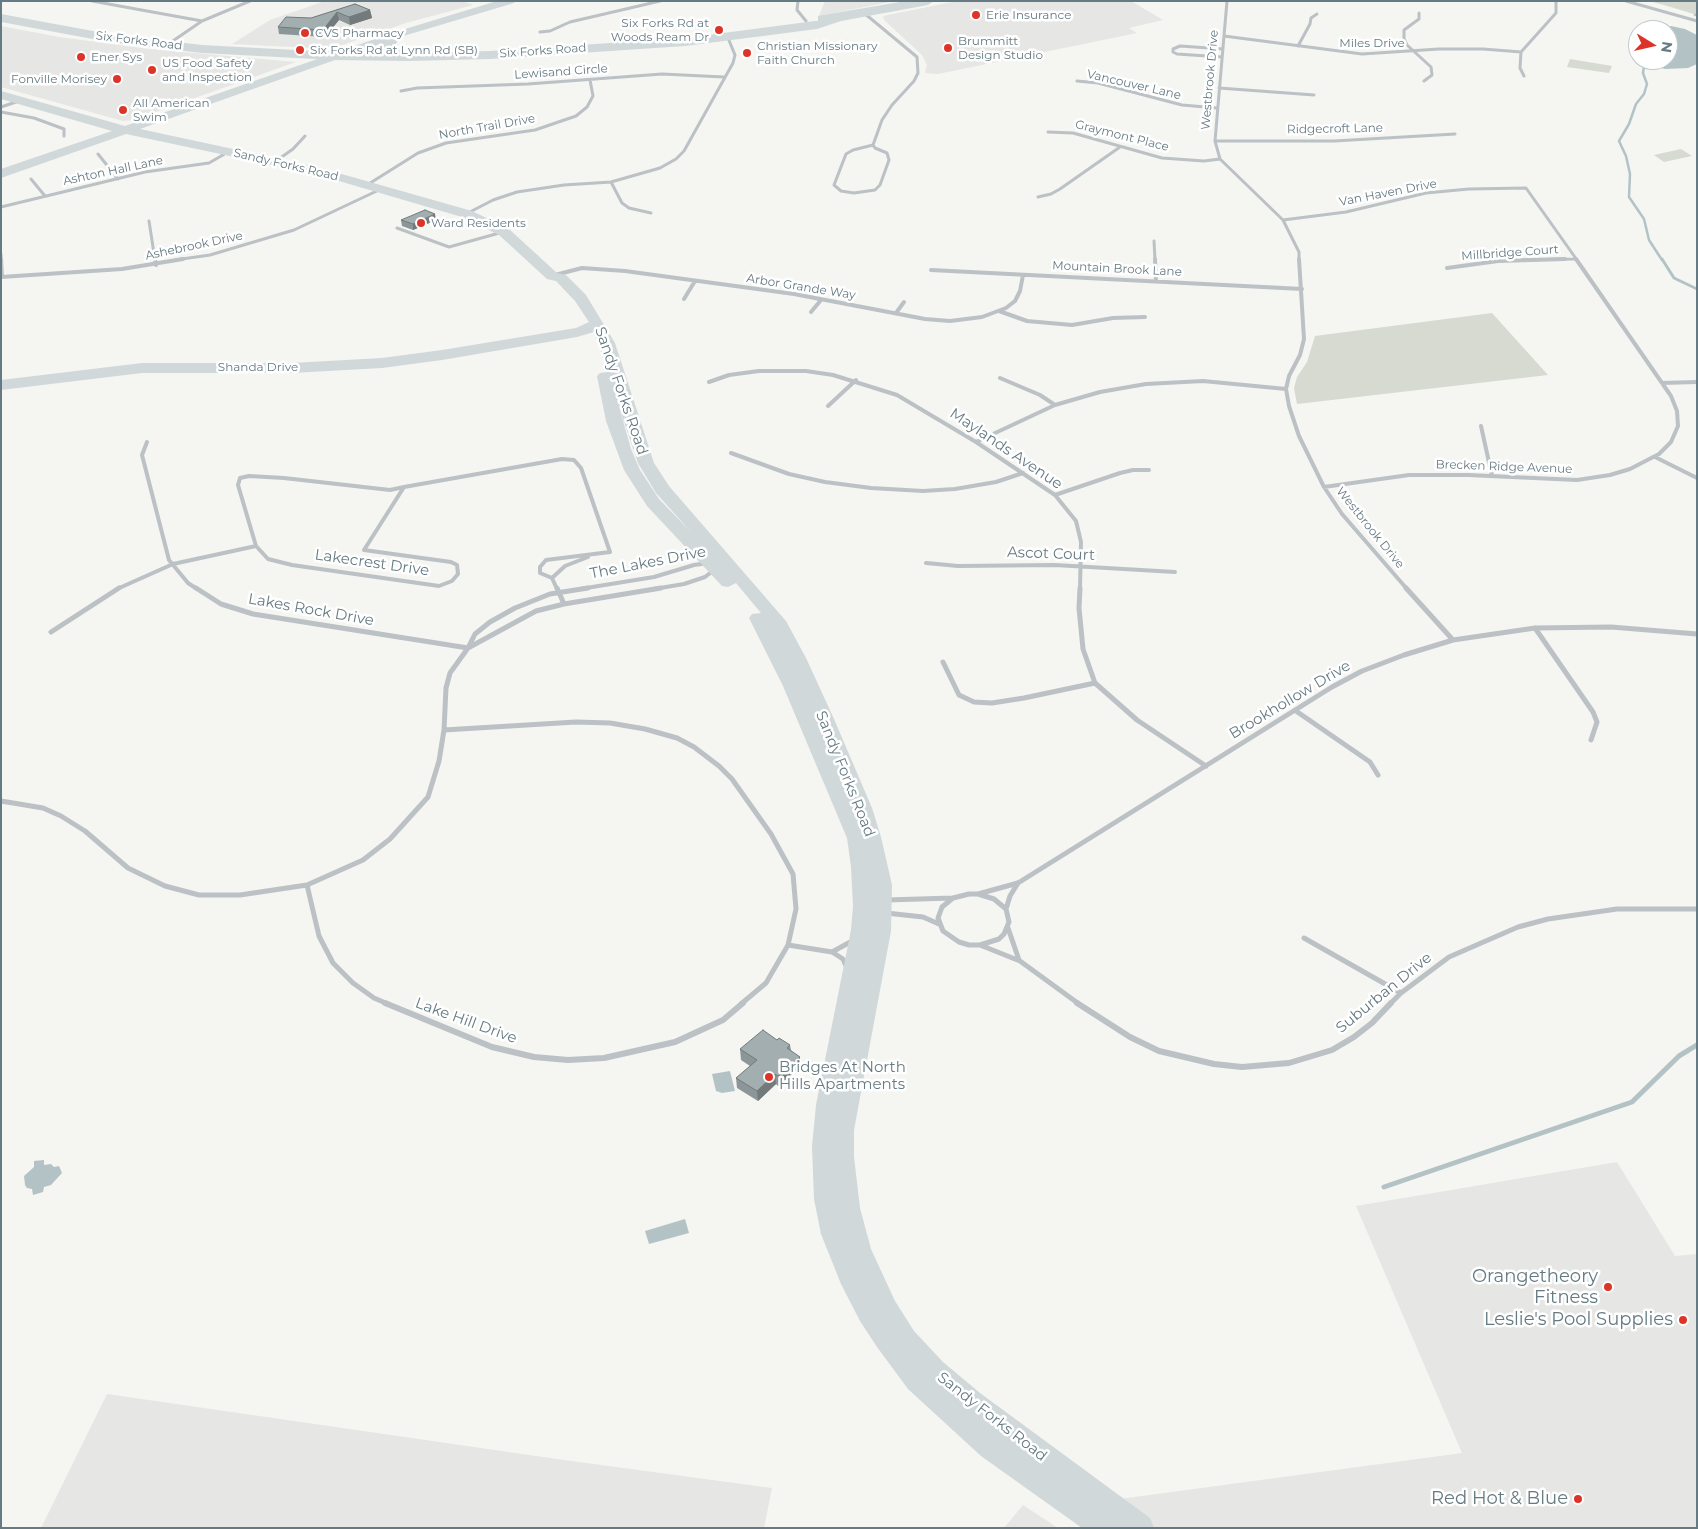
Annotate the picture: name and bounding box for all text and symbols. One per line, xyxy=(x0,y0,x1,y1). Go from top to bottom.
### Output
place label: Erie Insurance xyxy=(986,8,1071,22)
marker: Erie Insurance xyxy=(970,9,982,21)
place label: Six Forks Rd at Woods Ream Dr xyxy=(611,16,709,44)
north arrow xyxy=(1628,20,1678,70)
marker: Six Forks Rd at Woods Ream Dr xyxy=(713,24,725,36)
place label: CVS Pharmacy xyxy=(315,26,404,40)
marker: CVS Pharmacy xyxy=(299,27,311,39)
street label: Six Forks Road xyxy=(95,29,183,53)
street label: Westbrook Drive xyxy=(1198,29,1222,131)
place label: Brummitt Design Studio xyxy=(958,34,1043,62)
street label: Miles Drive xyxy=(1339,36,1405,50)
place label: Christian Missionary Faith Church xyxy=(757,39,877,67)
text: N xyxy=(1657,40,1677,54)
street label: Six Forks Road xyxy=(499,41,587,61)
marker: Brummitt Design Studio xyxy=(942,42,954,54)
place label: Six Forks Rd at Lynn Rd (SB) xyxy=(310,43,478,57)
marker: Six Forks Rd at Lynn Rd (SB) xyxy=(294,44,306,56)
marker: Christian Missionary Faith Church xyxy=(741,47,753,59)
place label: Ener Sys xyxy=(91,50,142,64)
marker: Ener Sys xyxy=(75,51,87,63)
place label: US Food Safety and Inspection xyxy=(162,56,252,84)
street label: Lewisand Circle xyxy=(514,62,608,82)
marker: US Food Safety and Inspection xyxy=(146,64,158,76)
street label: Vancouver Lane xyxy=(1086,67,1182,103)
place label: Fonville Morisey xyxy=(11,72,107,86)
marker: Fonville Morisey xyxy=(111,73,123,85)
place label: All American Swim xyxy=(133,96,210,124)
marker: All American Swim xyxy=(117,104,129,116)
street label: North Trail Drive xyxy=(438,111,536,143)
street label: Graymont Place xyxy=(1074,117,1170,155)
street label: Ridgecroft Lane xyxy=(1287,121,1383,137)
street label: Sandy Forks Road xyxy=(232,146,340,184)
street label: Ashton Hall Lane xyxy=(62,153,164,189)
street label: Van Haven Drive xyxy=(1338,176,1438,210)
place label: Ward Residents xyxy=(431,216,526,230)
marker: Ward Residents xyxy=(415,217,427,229)
street label: Ashebrook Drive xyxy=(144,229,244,263)
street label: Millbridge Court xyxy=(1461,242,1559,264)
street label: Mountain Brook Lane xyxy=(1052,258,1182,280)
street label: Arbor Grande Way xyxy=(745,271,857,303)
street label: Sandy Forks Road xyxy=(591,325,651,457)
street label: Shanda Drive xyxy=(218,360,298,374)
street label: Maylands Avenue xyxy=(946,405,1066,493)
street label: Brecken Ridge Avenue xyxy=(1435,457,1573,477)
street label: Westbrook Drive xyxy=(1333,485,1407,571)
street label: The Lakes Drive xyxy=(589,543,707,583)
street label: Ascot Court xyxy=(1007,543,1095,565)
street label: Lakecrest Drive xyxy=(314,546,430,580)
street label: Lakes Rock Drive xyxy=(247,590,375,630)
street label: Brookhollow Drive xyxy=(1226,657,1354,743)
street label: Sandy Forks Road xyxy=(812,708,878,840)
street label: Suburban Drive xyxy=(1333,949,1435,1037)
street label: Lake Hill Drive xyxy=(413,994,519,1048)
place label: Bridges At North Hills Apartments xyxy=(779,1059,906,1094)
marker: Bridges At North Hills Apartments xyxy=(763,1071,775,1083)
place label: Orangetheory Fitness xyxy=(1472,1266,1598,1308)
marker: Orangetheory Fitness xyxy=(1602,1281,1614,1293)
place label: Leslie's Pool Supplies xyxy=(1484,1309,1673,1331)
marker: Leslie's Pool Supplies xyxy=(1677,1314,1689,1326)
street label: Sandy Forks Road xyxy=(934,1369,1050,1465)
place label: Red Hot & Blue xyxy=(1431,1488,1568,1510)
marker: Red Hot & Blue xyxy=(1572,1493,1584,1505)

